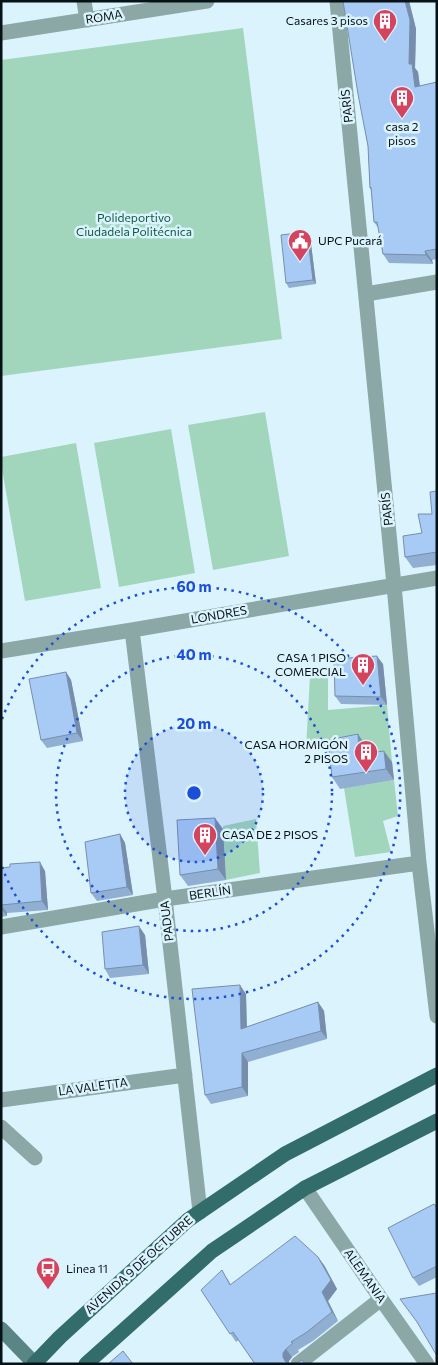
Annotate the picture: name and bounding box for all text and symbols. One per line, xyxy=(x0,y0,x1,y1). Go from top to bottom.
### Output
street label: ROMA xyxy=(84,6,123,26)
building icon: Casares 3 pisos xyxy=(372,8,398,42)
place label: Casares 3 pisos xyxy=(286,13,368,27)
building icon: casa 2 pisos xyxy=(389,85,415,119)
street label: PARÍS xyxy=(337,89,355,124)
place label: casa 2 pisos xyxy=(386,119,419,147)
park label: Polideportivo Ciudadela Politécnica xyxy=(76,210,192,238)
public building icon: UPC Pucará xyxy=(287,228,313,262)
place label: UPC Pucará xyxy=(318,233,382,247)
street label: PARÍS xyxy=(377,492,395,527)
text: 60 m xyxy=(176,577,212,595)
street label: LONDRES xyxy=(190,602,248,626)
text: 40 m xyxy=(176,645,212,663)
place label: CASA 1 PISO COMERCIAL xyxy=(275,650,346,678)
building icon: CASA 1 PISO COMERCIAL xyxy=(350,652,376,686)
text: 20 m xyxy=(177,714,211,732)
place label: CASA HORMIGÓN 2 PISOS xyxy=(245,737,348,765)
building icon: CASA HORMIGÓN 2 PISOS xyxy=(353,739,379,773)
centre of rings xyxy=(185,784,203,802)
building icon: CASA DE 2 PISOS xyxy=(192,822,218,856)
place label: CASA DE 2 PISOS xyxy=(222,827,318,841)
street label: BERLÍN xyxy=(188,882,232,902)
street label: PADUA xyxy=(157,900,175,942)
street label: LA VALETTA xyxy=(57,1074,128,1098)
street label: AVENIDA 9 DE OCTUBRE xyxy=(82,1212,195,1316)
street label: ALEMANIA xyxy=(342,1246,390,1305)
bus stop icon: Linea 11 xyxy=(35,1256,61,1290)
place label: Linea 11 xyxy=(66,1261,108,1275)

